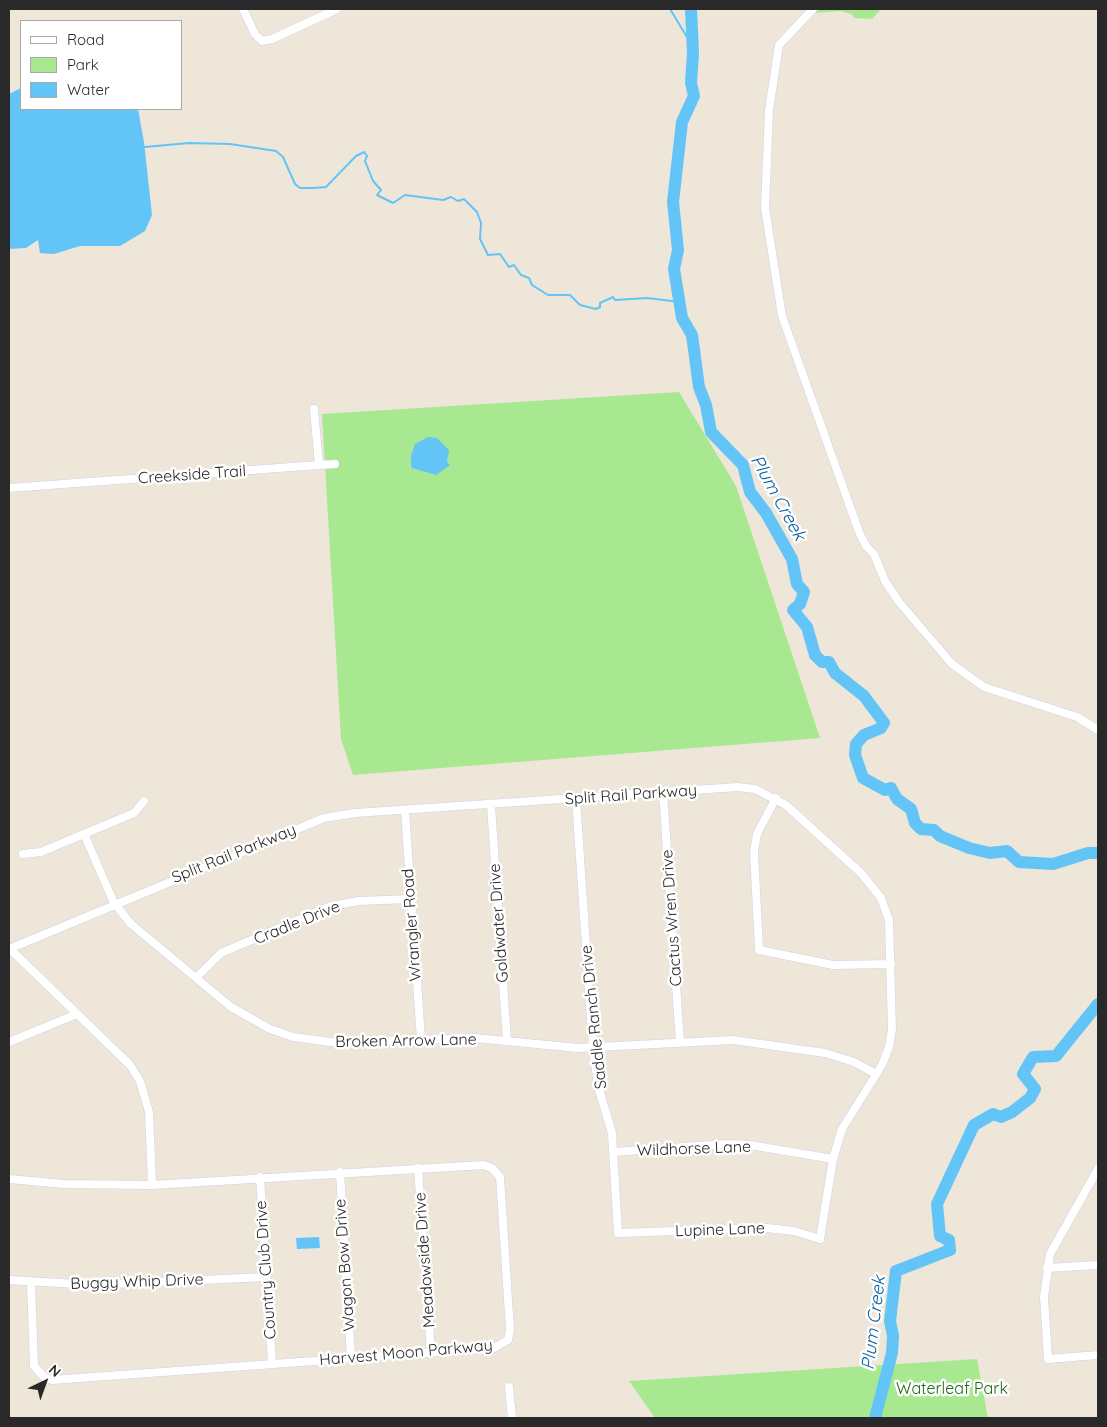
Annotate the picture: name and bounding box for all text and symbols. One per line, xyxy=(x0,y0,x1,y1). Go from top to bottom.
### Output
legend xyxy=(20,20,182,110)
text: Road xyxy=(67,30,104,49)
text: Park xyxy=(67,55,99,74)
text: Water xyxy=(67,80,110,99)
water label: Plum Creek xyxy=(746,451,810,545)
street label: Creekside Trail xyxy=(137,462,247,488)
street label: Split Rail Parkway xyxy=(564,781,698,809)
street label: Split Rail Parkway xyxy=(169,820,299,888)
street label: Cactus Wren Drive xyxy=(658,849,686,987)
street label: Goldwater Drive xyxy=(485,863,513,983)
street label: Wrangler Road xyxy=(398,868,426,982)
street label: Cradle Drive xyxy=(251,897,343,949)
street label: Saddle Ranch Drive xyxy=(577,944,611,1090)
street label: Broken Arrow Lane xyxy=(335,1030,477,1052)
street label: Wildhorse Lane xyxy=(636,1137,752,1161)
street label: Meadowside Drive xyxy=(411,1192,439,1328)
street label: Wagon Bow Drive xyxy=(331,1198,359,1332)
street label: Country Club Drive xyxy=(252,1200,280,1340)
street label: Lupine Lane xyxy=(675,1219,765,1241)
street label: Buggy Whip Drive xyxy=(70,1270,204,1294)
water label: Plum Creek xyxy=(858,1275,890,1371)
street label: Harvest Moon Parkway xyxy=(319,1336,493,1370)
north arrow xyxy=(20,1357,70,1407)
text: N xyxy=(45,1361,65,1381)
park label: Waterleaf Park xyxy=(896,1379,1008,1399)

